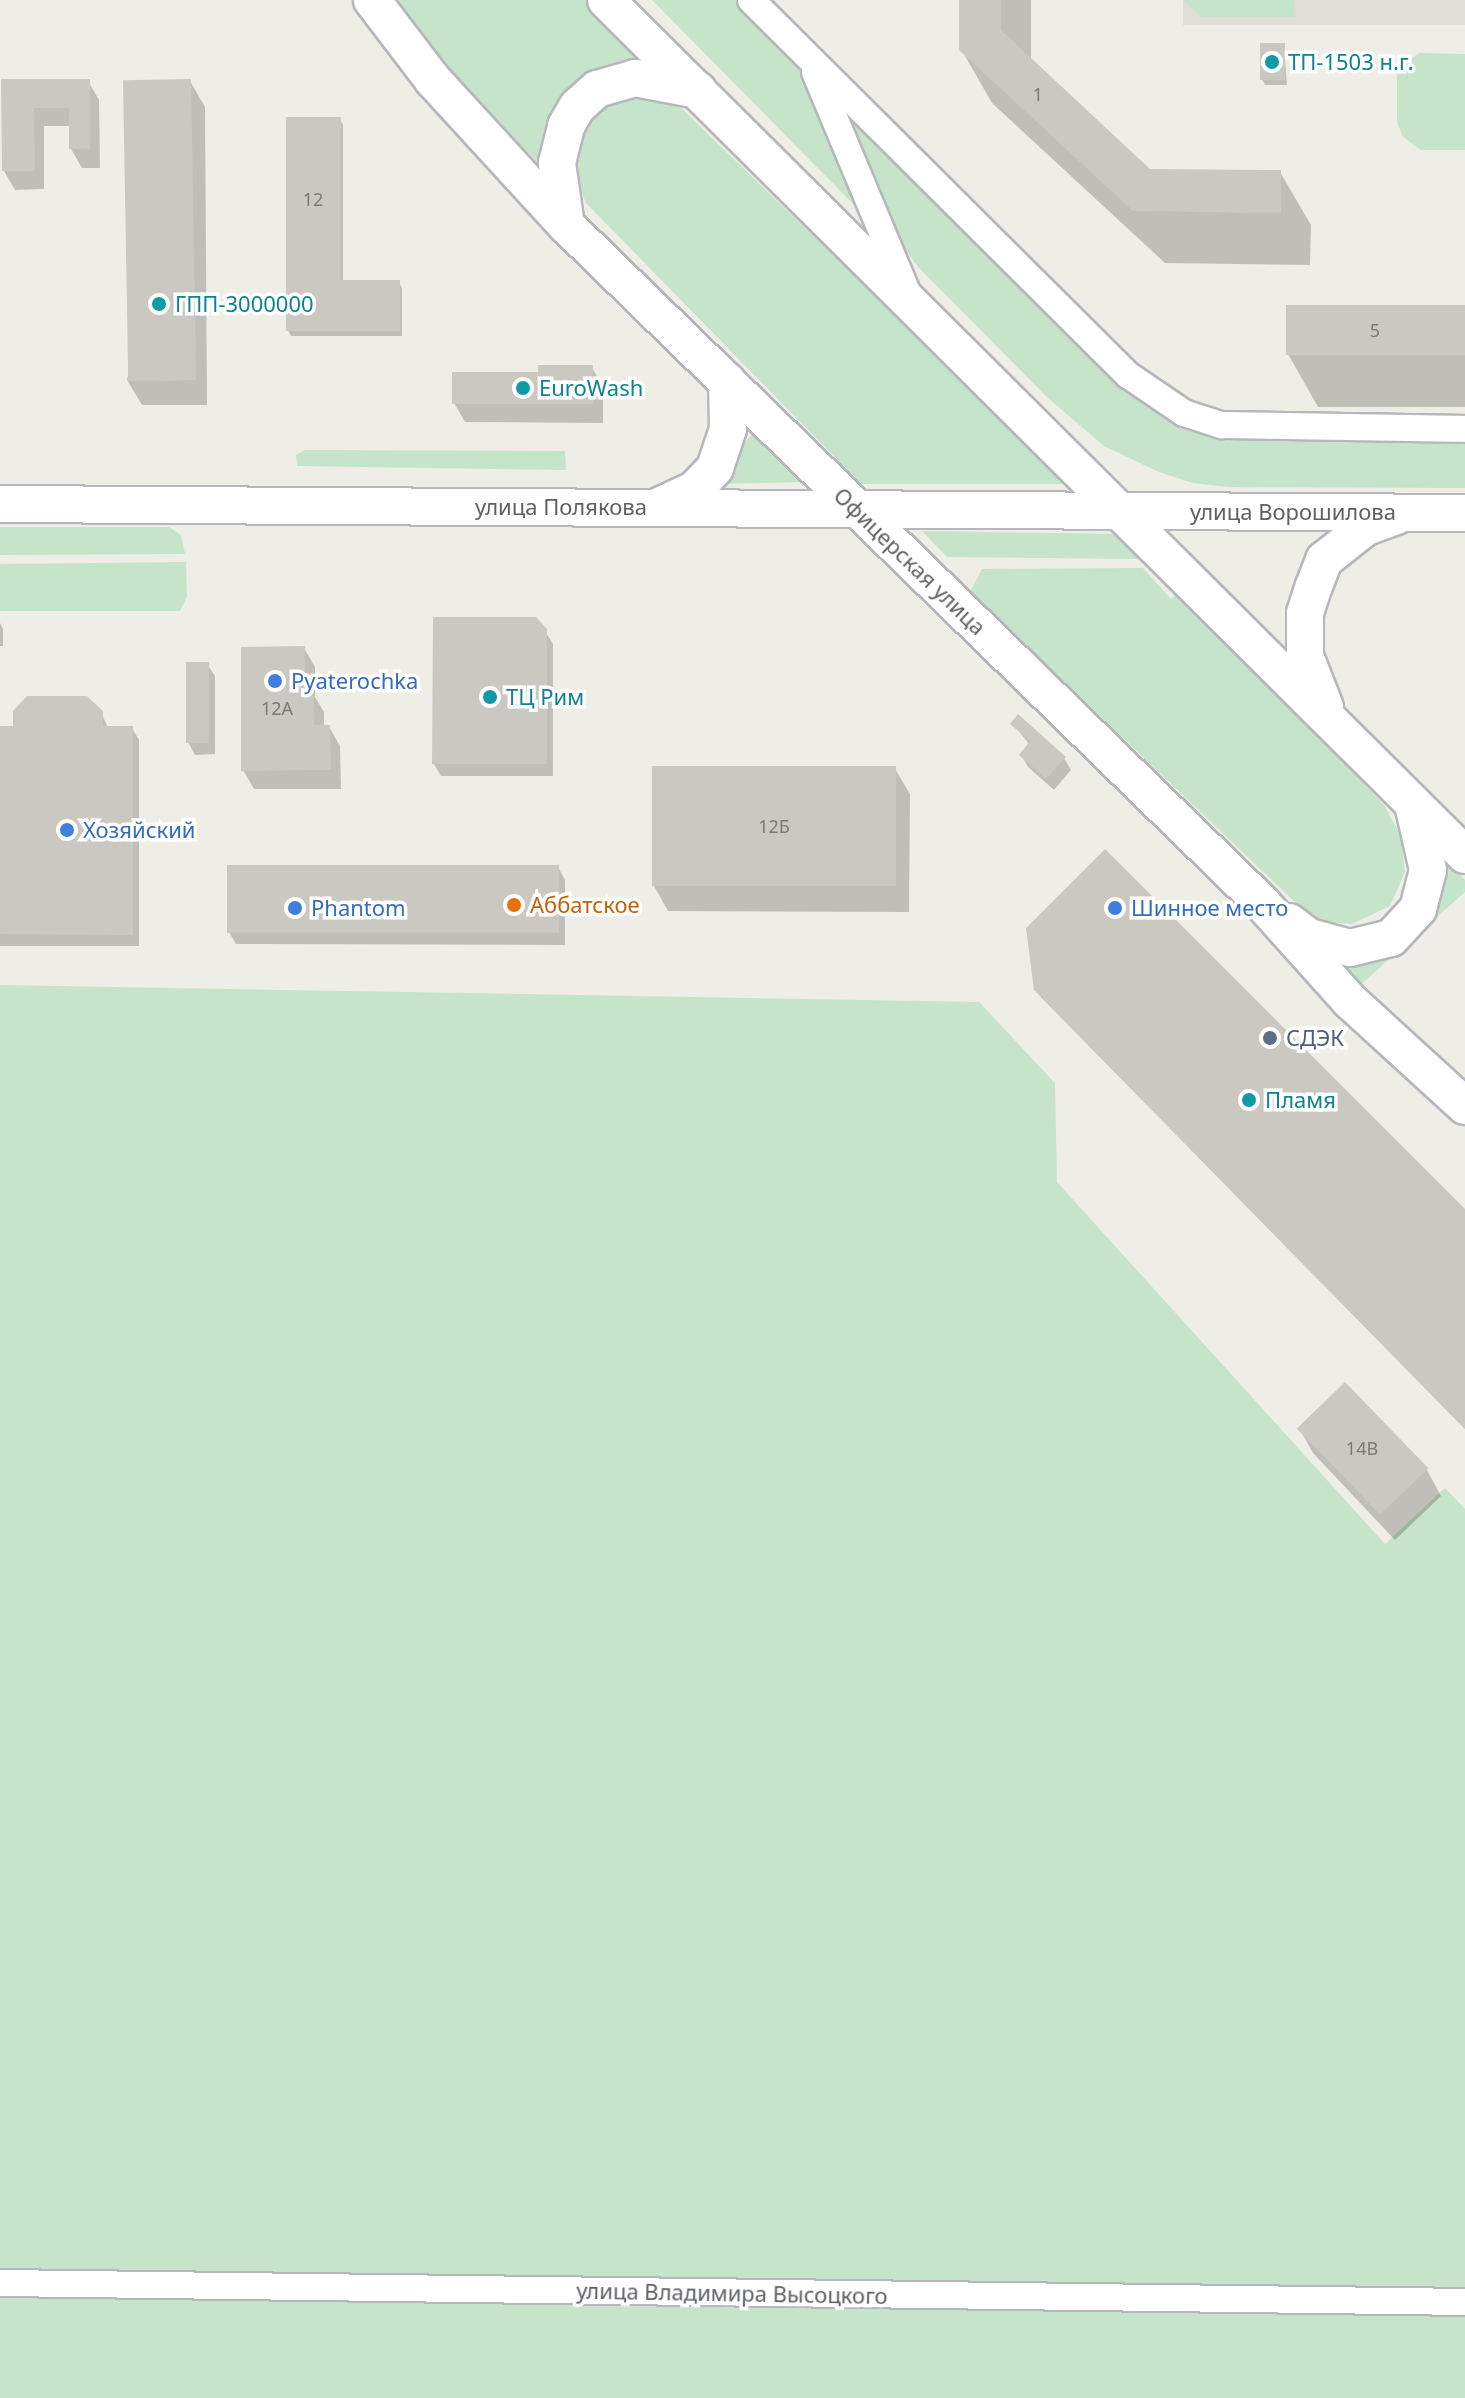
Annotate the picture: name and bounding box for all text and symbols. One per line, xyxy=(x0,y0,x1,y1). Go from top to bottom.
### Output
place label: ТП-1503 н.г. xyxy=(1288,49,1414,75)
marker: ТП-1503 н.г. xyxy=(1263,53,1281,71)
house number: 1 xyxy=(1033,83,1043,105)
house number: 12 xyxy=(303,188,323,210)
place label: ГПП-3000000 xyxy=(175,291,314,317)
marker: ГПП-3000000 xyxy=(150,295,168,313)
house number: 5 xyxy=(1370,319,1380,341)
place label: EuroWash xyxy=(539,375,643,401)
marker: EuroWash xyxy=(514,379,532,397)
street label: Офицерская улица xyxy=(829,482,991,640)
street label: улица Полякова xyxy=(475,494,647,520)
street label: улица Ворошилова xyxy=(1190,499,1396,525)
place label: Pyaterochka xyxy=(291,668,418,694)
marker: Pyaterochka xyxy=(266,672,284,690)
place label: ТЦ Рим xyxy=(506,684,584,710)
marker: ТЦ Рим xyxy=(481,688,499,706)
house number: 12А xyxy=(261,697,293,719)
house number: 12Б xyxy=(758,815,790,837)
place label: Хозяйский xyxy=(83,817,196,843)
marker: Хозяйский xyxy=(58,821,76,839)
place label: Аббатское xyxy=(530,892,640,918)
place label: Phantom xyxy=(311,895,406,921)
place label: Шинное место xyxy=(1131,895,1288,921)
marker: Аббатское xyxy=(505,896,523,914)
marker: Phantom xyxy=(286,899,304,917)
marker: Шинное место xyxy=(1106,899,1124,917)
place label: СДЭК xyxy=(1286,1025,1344,1051)
marker: СДЭК xyxy=(1261,1029,1279,1047)
place label: Пламя xyxy=(1265,1087,1336,1113)
marker: Пламя xyxy=(1240,1091,1258,1109)
house number: 14В xyxy=(1346,1437,1378,1459)
street label: улица Владимира Высоцкого xyxy=(576,2277,888,2309)

